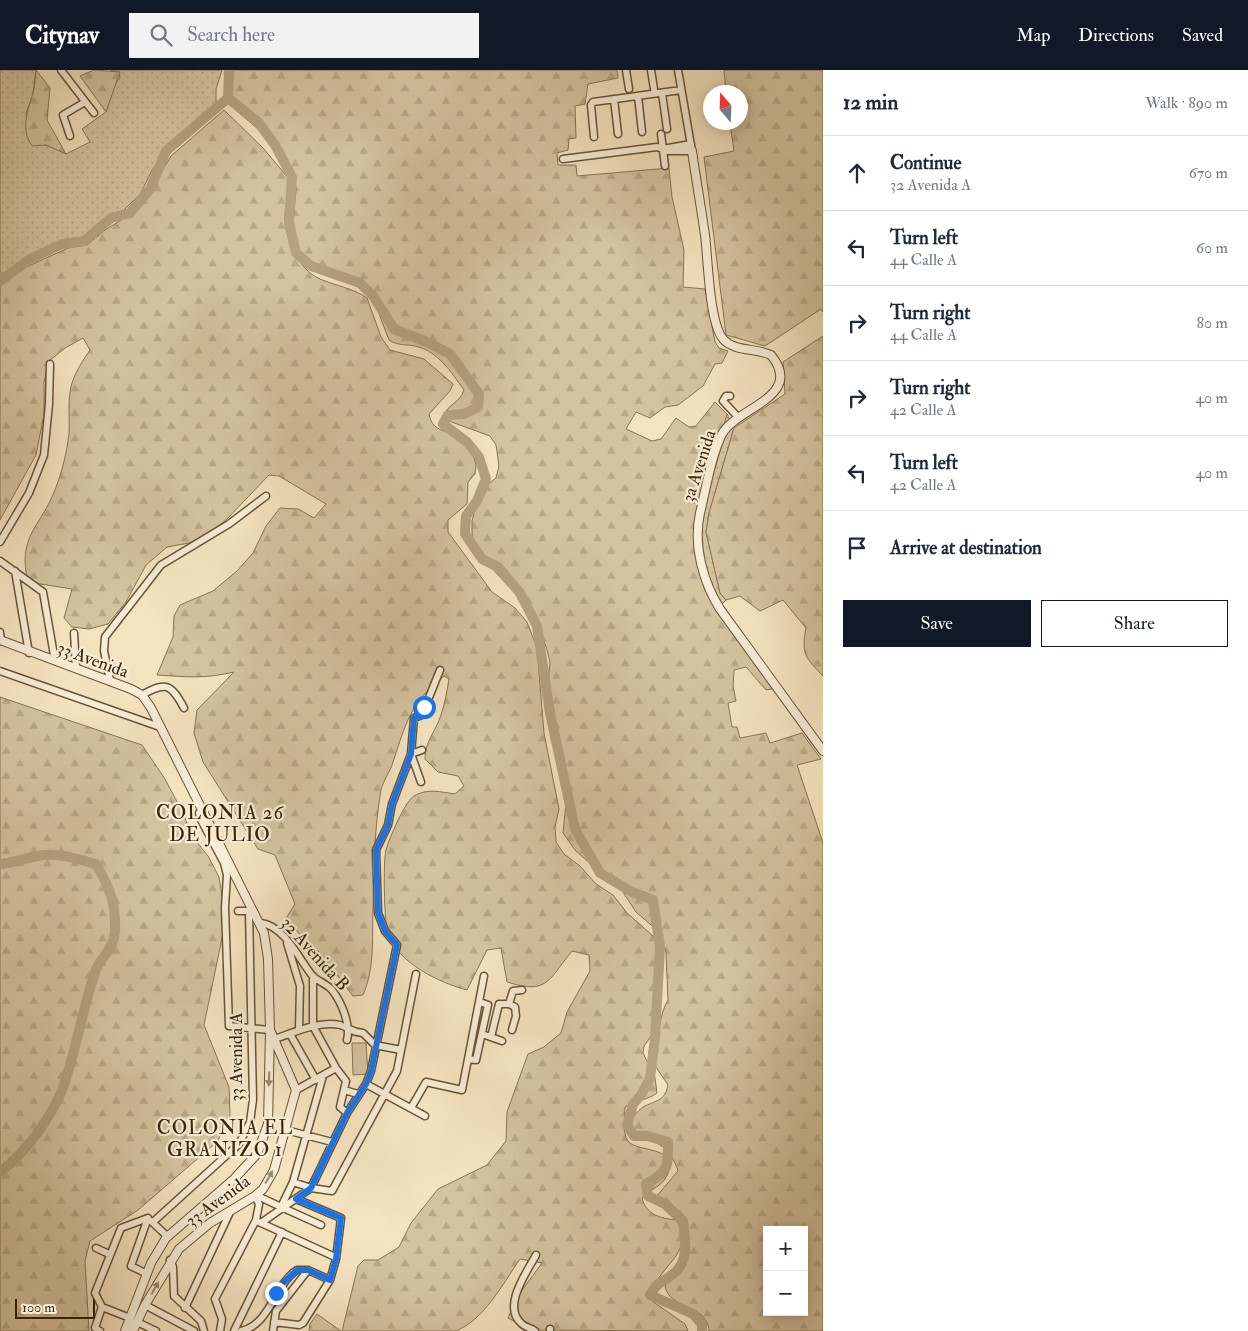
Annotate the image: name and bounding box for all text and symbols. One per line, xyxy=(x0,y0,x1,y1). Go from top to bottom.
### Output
search box xyxy=(129,13,479,58)
text: Citynav xyxy=(25,20,99,51)
icon: search xyxy=(147,21,175,49)
text: Search here xyxy=(187,23,275,47)
text: Map xyxy=(1017,24,1050,47)
text: Directions xyxy=(1078,24,1154,47)
text: Saved xyxy=(1182,24,1223,47)
north arrow xyxy=(703,85,748,130)
text: 12 min xyxy=(843,89,898,116)
text: Walk · 890 m xyxy=(1145,93,1228,113)
text: Continue xyxy=(890,151,961,175)
icon: ahead xyxy=(843,159,871,187)
text: 670 m xyxy=(1189,163,1228,183)
text: 32 Avenida A xyxy=(890,175,971,195)
text: Turn left xyxy=(890,226,958,250)
icon: left xyxy=(843,234,871,262)
text: 60 m xyxy=(1196,238,1228,258)
text: 44 Calle A xyxy=(890,250,957,270)
text: Turn right xyxy=(890,301,970,325)
icon: right xyxy=(843,309,871,337)
text: 80 m xyxy=(1197,313,1228,333)
text: 44 Calle A xyxy=(890,325,957,345)
text: Turn right xyxy=(890,376,970,400)
icon: right xyxy=(843,384,871,412)
text: 40 m xyxy=(1195,388,1228,408)
text: 42 Calle A xyxy=(890,400,957,420)
street label: 3a Avenida xyxy=(677,426,722,505)
text: Turn left xyxy=(890,451,958,475)
icon: left xyxy=(843,459,871,487)
text: 40 m xyxy=(1195,463,1228,483)
text: 42 Calle A xyxy=(890,475,957,495)
icon: arrive xyxy=(843,534,871,562)
text: Arrive at destination xyxy=(890,536,1042,560)
button: Save xyxy=(843,600,1031,647)
button: Share xyxy=(1041,600,1228,647)
street label: 33 Avenida xyxy=(54,637,132,684)
route start xyxy=(413,696,436,719)
district label: COLONIA 26 DE JULIO xyxy=(156,801,284,847)
street label: 32 Avenida B xyxy=(276,912,354,996)
street label: 33 Avenida A xyxy=(225,1012,248,1102)
one-way arrow xyxy=(265,1071,273,1087)
district label: COLONIA EL GRANIZO 1 xyxy=(157,1116,293,1162)
street label: 33 Avenida xyxy=(181,1170,255,1232)
one-way arrow xyxy=(265,1171,274,1184)
map controls xyxy=(763,1226,808,1316)
button: + xyxy=(763,1226,808,1271)
button: − xyxy=(763,1271,808,1316)
one-way arrow xyxy=(150,1281,159,1294)
route end xyxy=(265,1282,288,1305)
scale bar xyxy=(15,1296,95,1319)
text: 100 m xyxy=(22,1299,55,1316)

